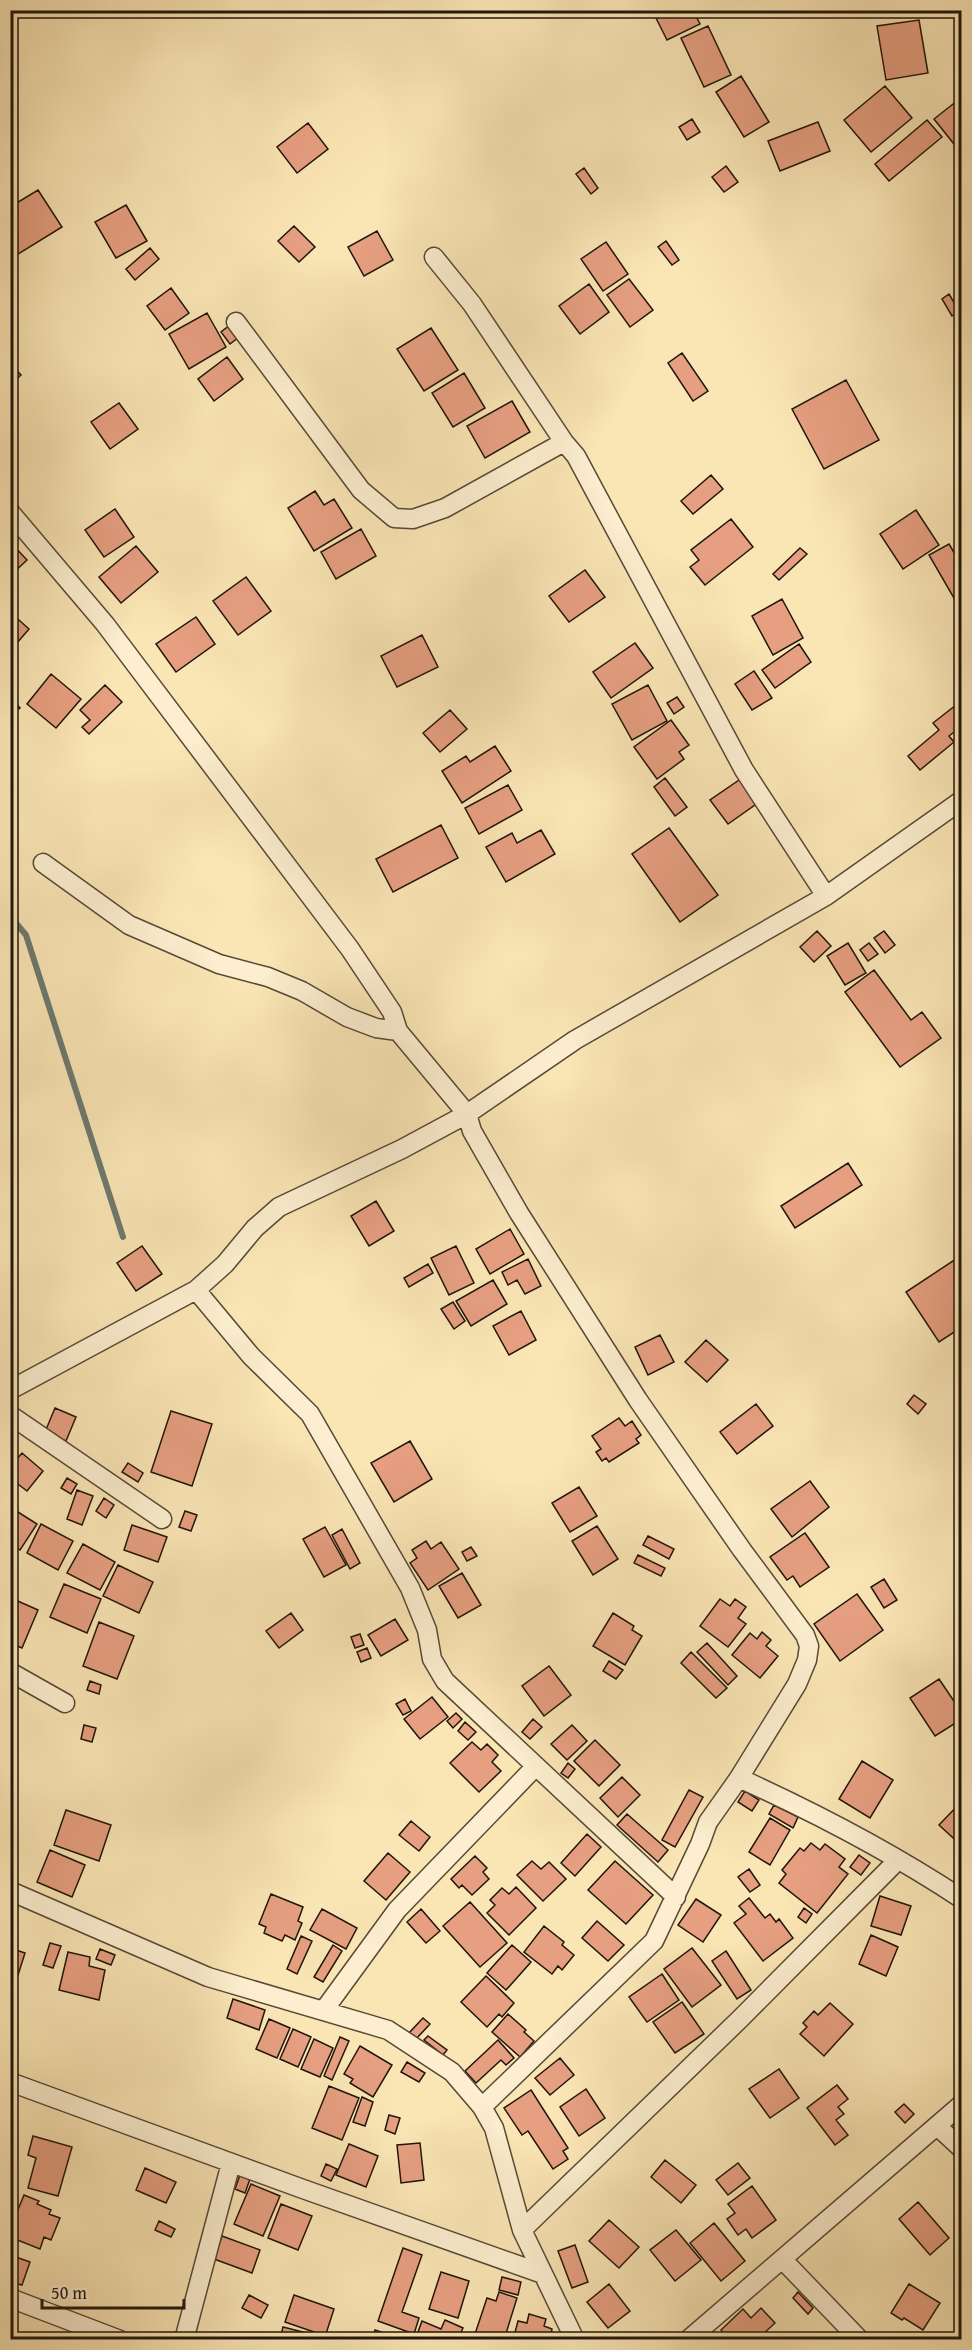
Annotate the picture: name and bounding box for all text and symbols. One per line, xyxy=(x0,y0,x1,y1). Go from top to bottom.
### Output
scale bar xyxy=(42,2272,184,2310)
text: 50 m xyxy=(51,2279,87,2306)

